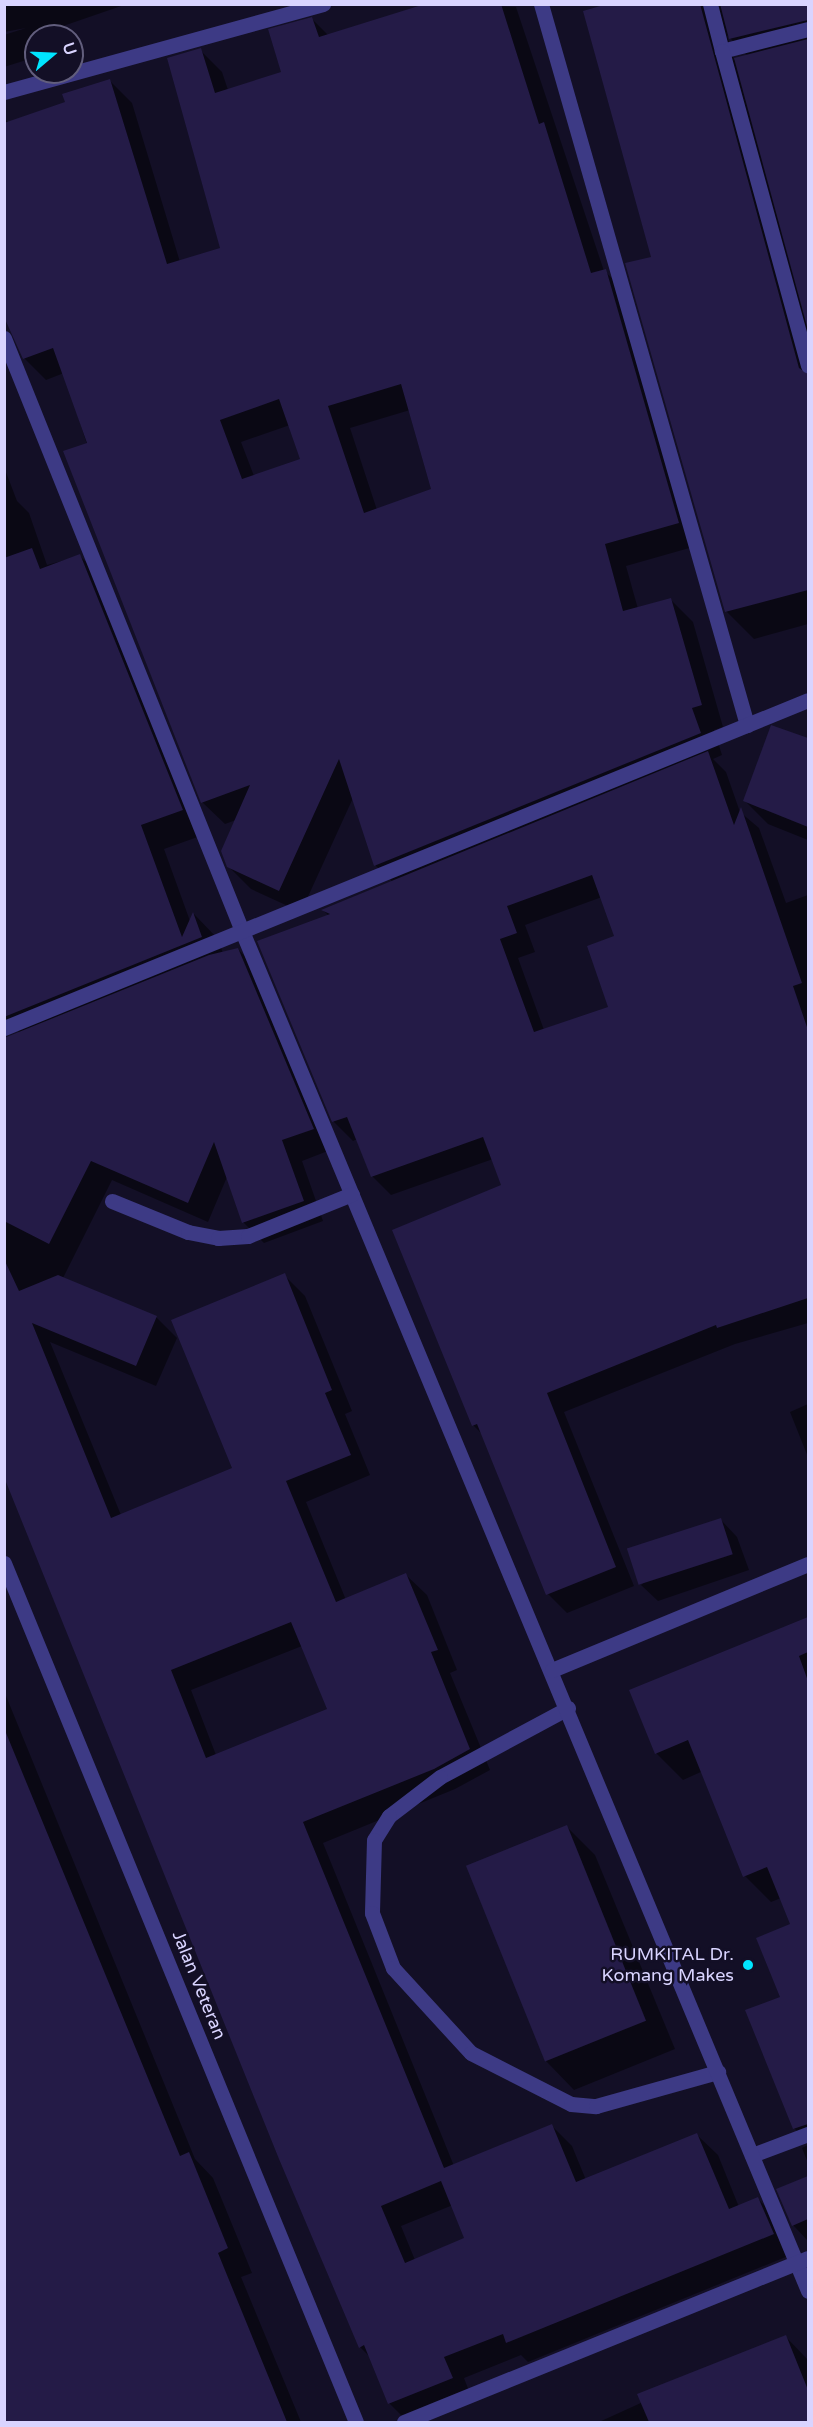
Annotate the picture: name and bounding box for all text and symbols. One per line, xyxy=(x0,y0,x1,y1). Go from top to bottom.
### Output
north arrow xyxy=(24,24,84,84)
text: U xyxy=(58,40,81,58)
street label: Jalan Veteran xyxy=(167,1927,231,2043)
place label: RUMKITAL Dr. Komang Makes xyxy=(601,1944,734,1986)
marker: RUMKITAL Dr. Komang Makes xyxy=(739,1956,757,1974)

